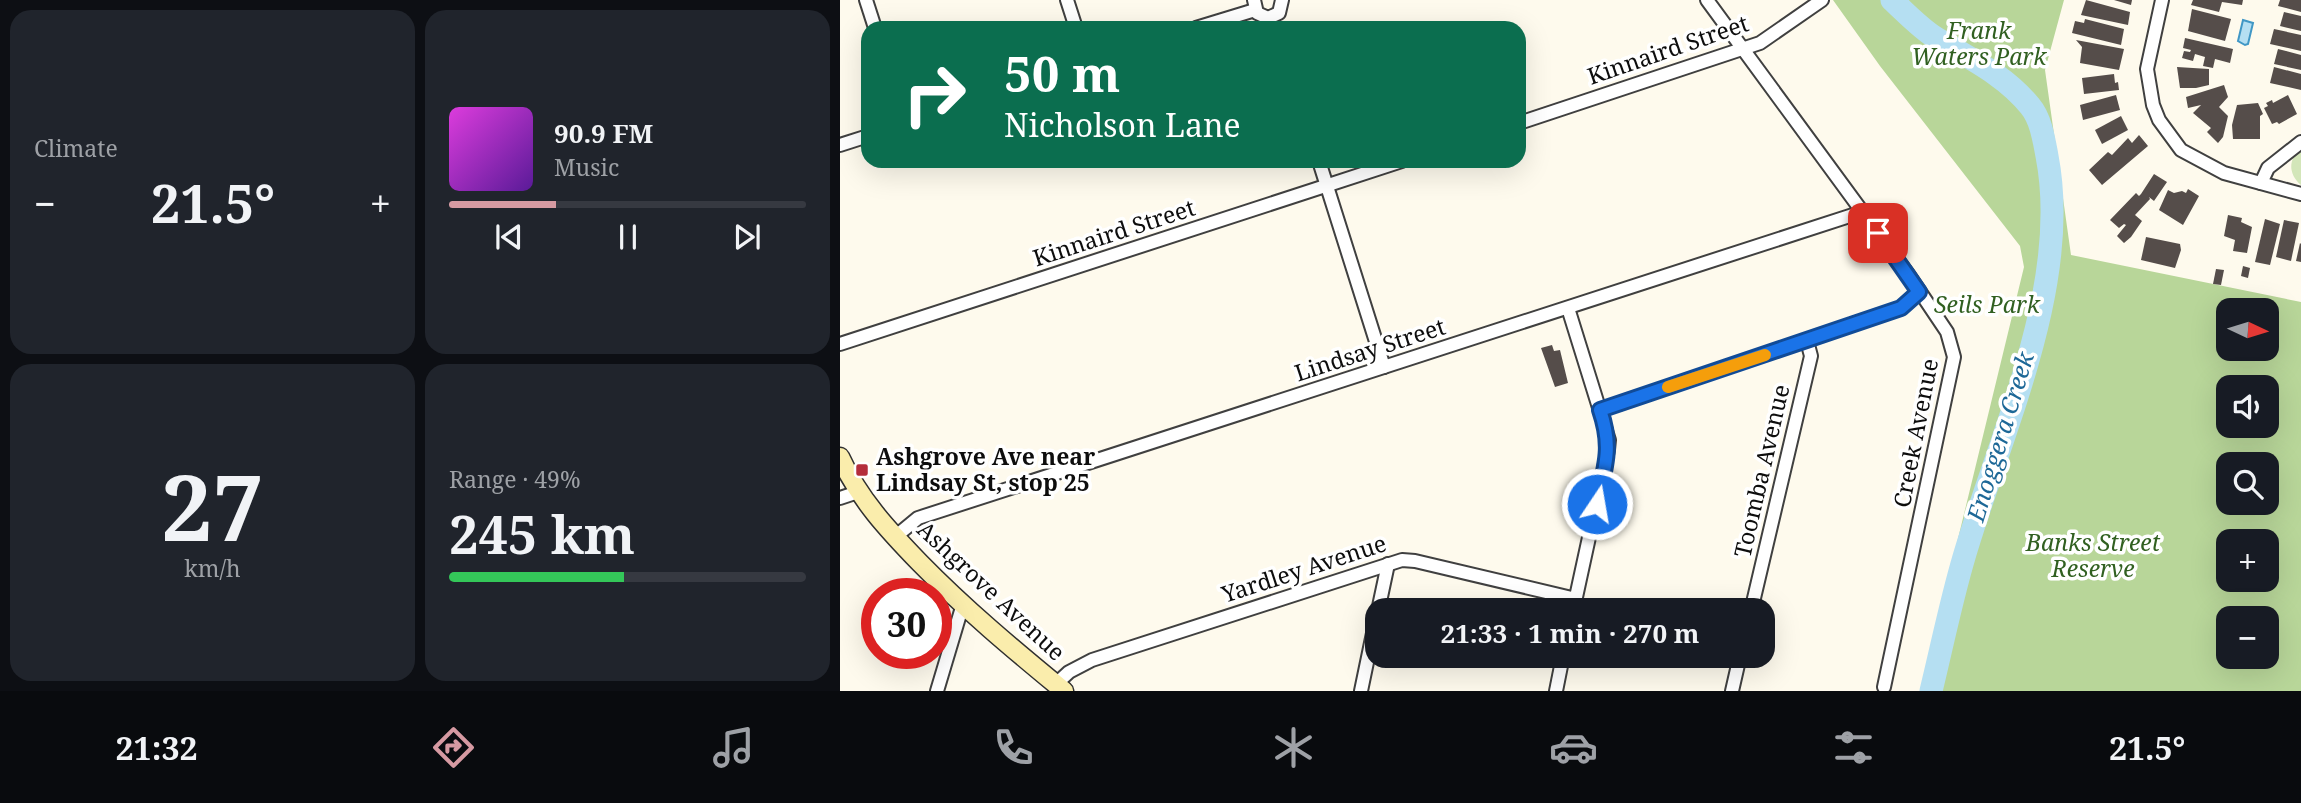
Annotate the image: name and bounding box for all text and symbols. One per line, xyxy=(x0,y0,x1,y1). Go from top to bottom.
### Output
street label: Kinnaird Street xyxy=(1583,6,1753,92)
park label: Frank Waters Park xyxy=(1912,14,2047,72)
text: 50 m xyxy=(1004,40,1120,106)
icon: right xyxy=(889,49,980,140)
text: Nicholson Lane xyxy=(1004,103,1241,146)
text: 90.9 FM xyxy=(554,115,653,151)
text: Climate xyxy=(34,132,118,164)
text: Music xyxy=(554,151,619,183)
text: 21.5° xyxy=(151,167,275,238)
text: − xyxy=(34,177,56,229)
text: + xyxy=(370,177,391,229)
street label: Kinnaird Street xyxy=(1029,191,1199,273)
pin xyxy=(1848,203,1908,263)
icon: arrive xyxy=(1859,214,1897,252)
icon: previous xyxy=(490,218,528,256)
icon: pause xyxy=(609,218,647,256)
icon: next xyxy=(728,218,766,256)
park label: Seils Park xyxy=(1934,288,2041,320)
north arrow xyxy=(2216,298,2278,360)
map controls xyxy=(2216,298,2279,669)
street label: Lindsay Street xyxy=(1290,310,1449,388)
water label: Enoggera Creek xyxy=(1958,346,2041,526)
street label: Creek Avenue xyxy=(1885,356,1945,510)
button: sound xyxy=(2216,375,2279,438)
street label: Toomba Avenue xyxy=(1726,381,1796,560)
place label: Ashgrove Ave near Lindsay St, stop 25 xyxy=(876,440,1095,498)
text: 27 xyxy=(161,444,264,568)
button: search xyxy=(2216,452,2279,515)
marker: Ashgrove Ave near Lindsay St, stop 25 xyxy=(854,462,870,478)
text: Range · 49% xyxy=(449,463,581,495)
position arrow xyxy=(1560,467,1634,541)
text: 245 km xyxy=(449,498,635,569)
street label: Ashgrove Avenue xyxy=(911,513,1073,667)
street label: Yardley Avenue xyxy=(1216,526,1390,610)
park label: Banks Street Reserve xyxy=(2025,526,2161,584)
button: + xyxy=(2216,529,2279,592)
text: km/h xyxy=(184,552,241,584)
speed limit sign: 30 xyxy=(861,578,952,669)
button: − xyxy=(2216,606,2279,669)
text: 21:33 · 1 min · 270 m xyxy=(1440,615,1700,651)
icon: directions xyxy=(429,723,478,772)
icon: music xyxy=(709,723,758,772)
icon: phone xyxy=(989,723,1038,772)
icon: climate xyxy=(1269,723,1318,772)
icon: car xyxy=(1549,723,1598,772)
icon: filters xyxy=(1829,723,1878,772)
text: 21:32 xyxy=(116,726,198,769)
text: 21.5° xyxy=(2109,726,2185,769)

